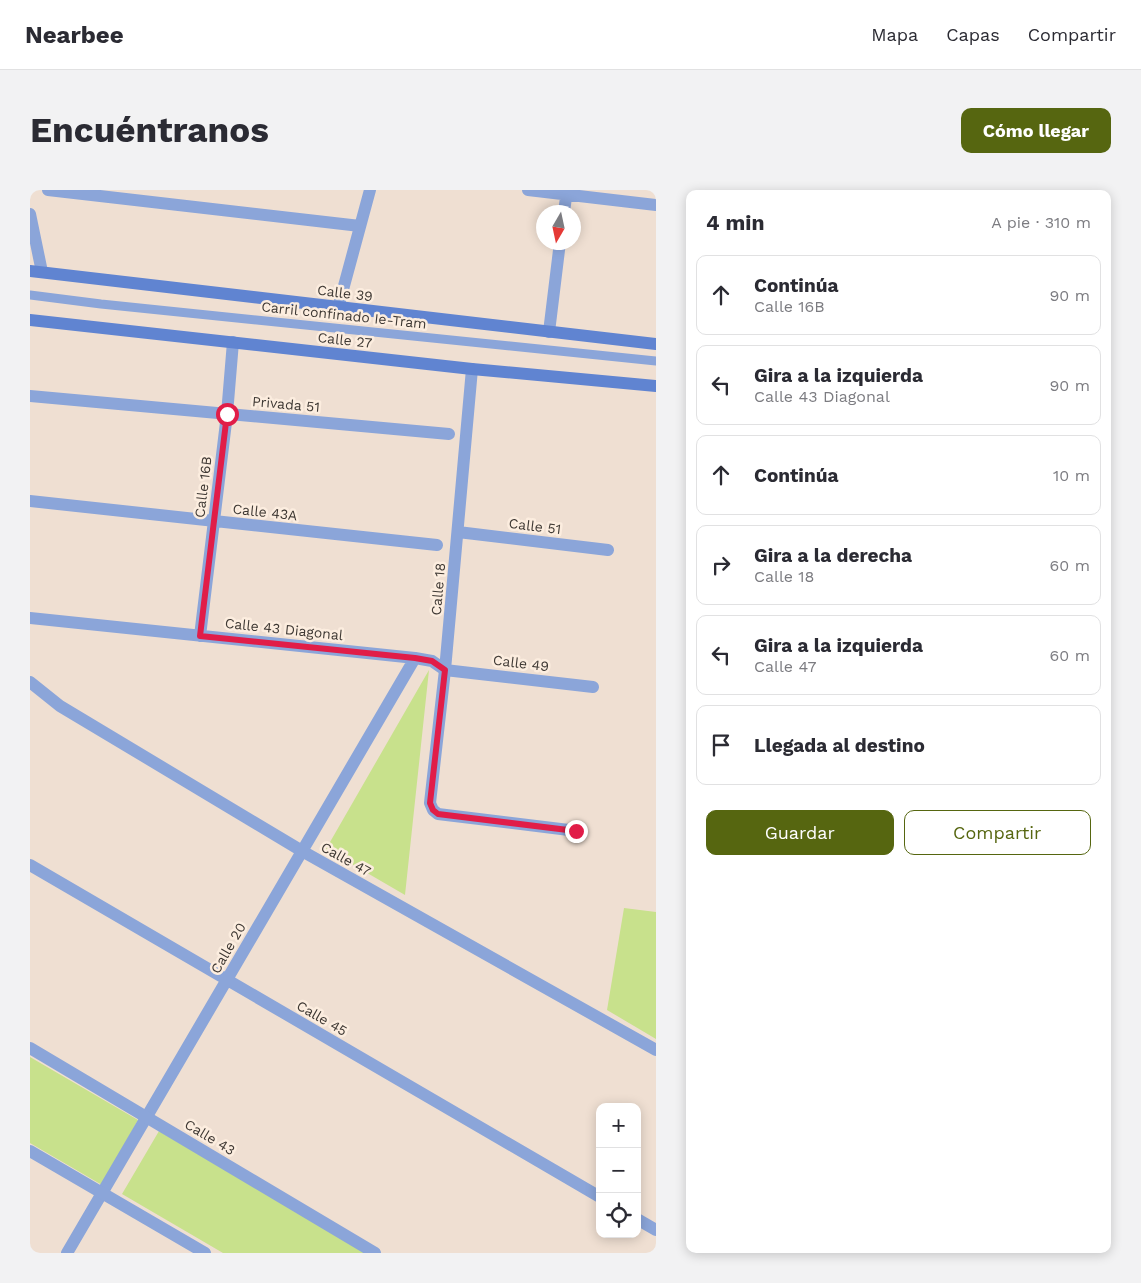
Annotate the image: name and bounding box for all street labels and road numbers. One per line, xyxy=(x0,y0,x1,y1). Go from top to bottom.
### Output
street label: Calle 39 xyxy=(316,282,374,304)
street label: Carril confinado Ie-Tram xyxy=(261,298,427,332)
street label: Calle 27 xyxy=(317,329,373,351)
street label: Privada 51 xyxy=(252,393,320,415)
street label: Calle 16B xyxy=(191,455,215,519)
street label: Calle 43A xyxy=(232,501,298,523)
street label: Calle 51 xyxy=(508,515,562,537)
street label: Calle 18 xyxy=(428,562,448,616)
street label: Calle 43 Diagonal xyxy=(224,615,345,643)
street label: Calle 49 xyxy=(492,652,550,674)
street label: Calle 47 xyxy=(318,839,374,879)
street label: Calle 20 xyxy=(207,920,249,976)
street label: Calle 45 xyxy=(294,997,350,1039)
street label: Calle 43 xyxy=(182,1116,238,1158)

